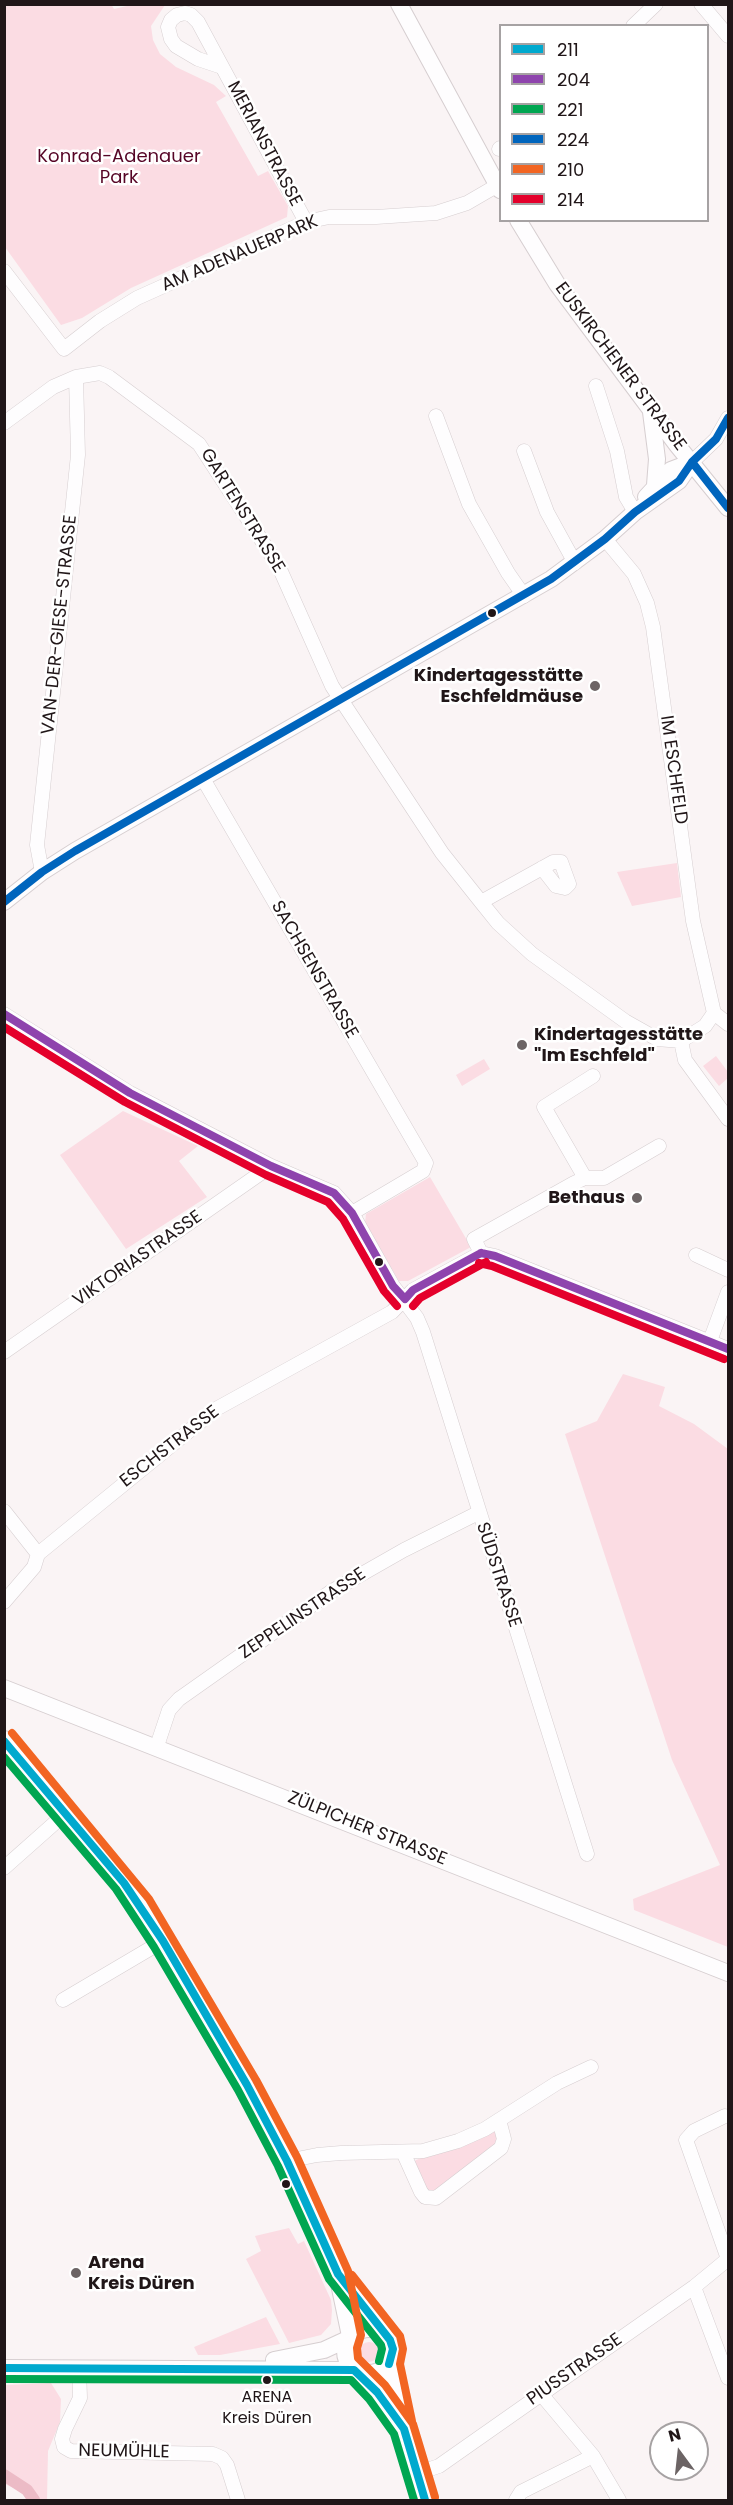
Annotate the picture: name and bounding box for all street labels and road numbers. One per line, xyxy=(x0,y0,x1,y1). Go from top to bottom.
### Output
street label: MERIANSTRASSE xyxy=(222,78,306,210)
street label: AM ADENAUERPARK xyxy=(158,211,322,297)
street label: EUSKIRCHENER STRASSE xyxy=(550,279,690,455)
street label: GARTENSTRASSE xyxy=(195,445,289,577)
street label: VAN-DER-GIESE-STRASSE xyxy=(38,514,82,736)
street label: IM ESCHFELD xyxy=(655,714,691,826)
street label: SACHSENSTRASSE xyxy=(266,897,362,1043)
street label: VIKTORIASTRASSE xyxy=(69,1206,207,1312)
street label: ESCHSTRASSE xyxy=(116,1402,224,1492)
street label: SÜDSTRASSE xyxy=(471,1520,525,1630)
street label: ZEPPELINSTRASSE xyxy=(236,1564,370,1664)
street label: ZÜLPICHER STRASSE xyxy=(284,1787,450,1871)
street label: PIUSSTRASSE xyxy=(523,2329,627,2411)
street label: NEUMÜHLE xyxy=(78,2440,170,2464)

